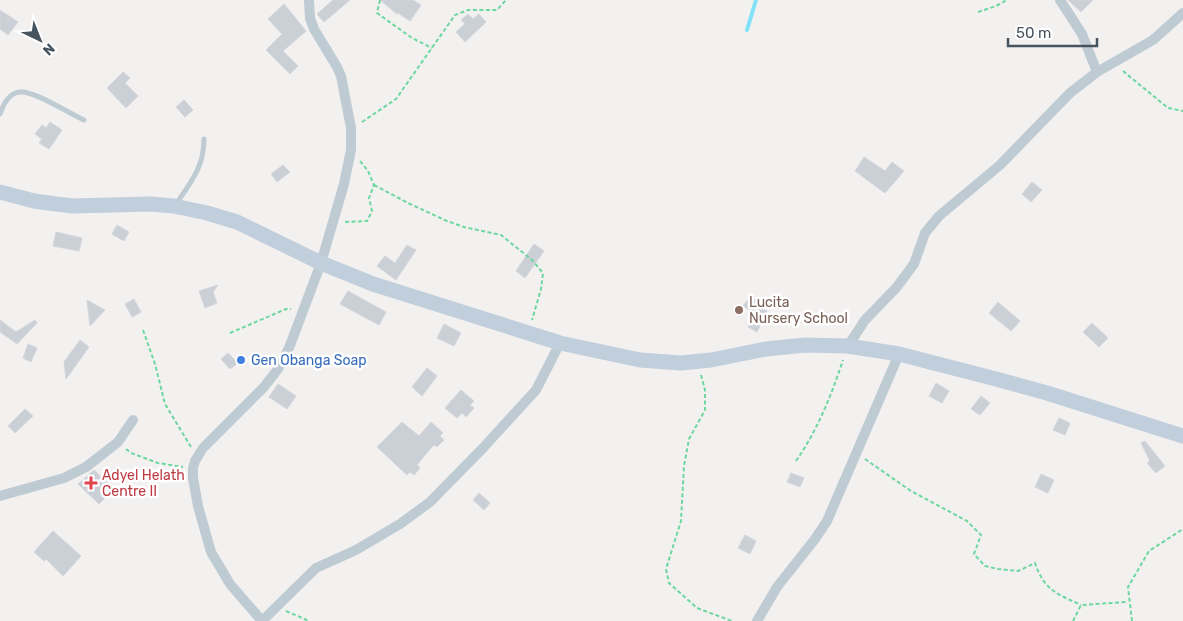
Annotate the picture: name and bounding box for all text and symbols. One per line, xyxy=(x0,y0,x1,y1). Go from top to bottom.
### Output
north arrow xyxy=(15,15,65,65)
scale bar xyxy=(1008,15,1097,47)
text: 50 m xyxy=(1016,24,1051,42)
text: N xyxy=(39,39,58,59)
place label: Lucita Nursery School xyxy=(749,294,848,327)
marker: Lucita Nursery School xyxy=(733,304,745,316)
place label: Gen Obanga Soap xyxy=(251,352,367,369)
marker: Gen Obanga Soap xyxy=(235,354,247,366)
place label: Adyel Helath Centre II xyxy=(102,467,185,500)
marker: Adyel Helath Centre II xyxy=(84,476,98,490)

